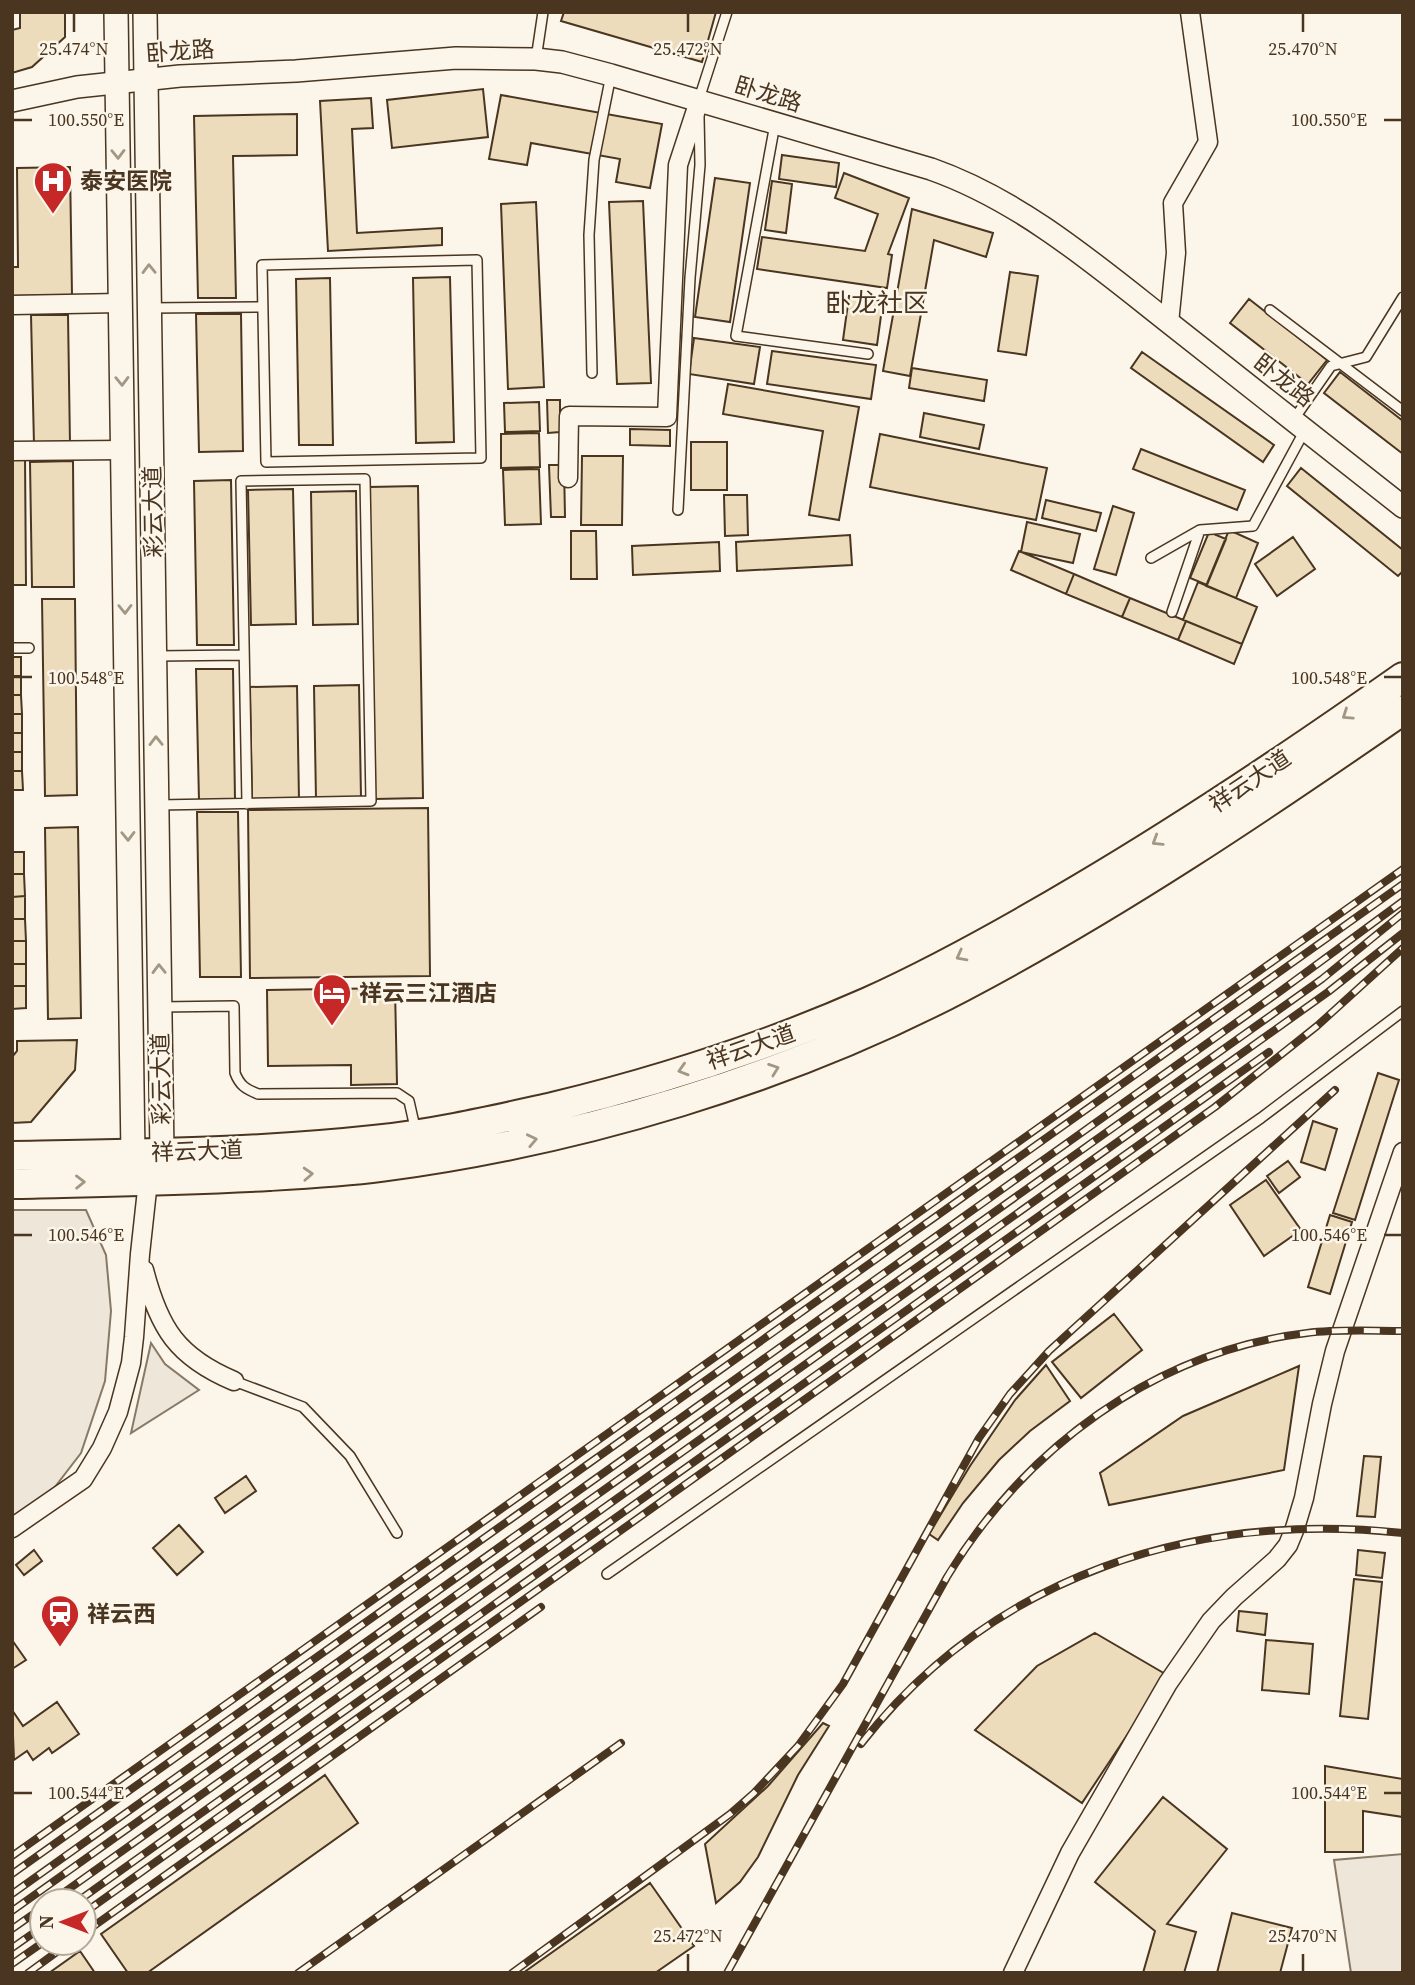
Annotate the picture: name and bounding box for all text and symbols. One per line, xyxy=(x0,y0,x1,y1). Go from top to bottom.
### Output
street label: 卧龙路 xyxy=(144,33,216,69)
text: 25.474°N xyxy=(39,36,109,61)
text: 25.472°N xyxy=(653,36,723,61)
text: 25.470°N xyxy=(1268,36,1338,61)
street label: 卧龙路 xyxy=(730,69,806,119)
text: 100.550°E xyxy=(48,107,124,132)
text: 100.550°E xyxy=(1291,107,1367,132)
one-way arrow xyxy=(111,149,126,160)
hospital icon: 泰安医院 xyxy=(32,160,74,215)
place label: 泰安医院 xyxy=(80,165,172,197)
one-way arrow xyxy=(141,263,157,274)
district label: 卧龙社区 xyxy=(825,285,929,321)
street label: 卧龙路 xyxy=(1247,346,1321,414)
one-way arrow xyxy=(114,376,129,387)
street label: 彩云大道 xyxy=(136,466,170,558)
one-way arrow xyxy=(117,604,133,615)
text: 100.548°E xyxy=(48,665,124,690)
text: 100.548°E xyxy=(1291,665,1367,690)
one-way arrow xyxy=(1341,707,1354,720)
one-way arrow xyxy=(148,736,164,746)
street label: 祥云大道 xyxy=(1203,742,1297,820)
one-way arrow xyxy=(121,831,136,842)
one-way arrow xyxy=(1152,833,1165,846)
one-way arrow xyxy=(956,948,968,961)
one-way arrow xyxy=(151,963,167,974)
hotel icon: 祥云三江酒店 xyxy=(311,972,353,1027)
place label: 祥云三江酒店 xyxy=(359,977,497,1009)
street label: 祥云大道 xyxy=(702,1017,800,1077)
street label: 彩云大道 xyxy=(144,1033,178,1125)
one-way arrow xyxy=(677,1062,689,1077)
one-way arrow xyxy=(768,1063,780,1077)
street label: 祥云大道 xyxy=(150,1133,244,1169)
one-way arrow xyxy=(526,1133,538,1148)
one-way arrow xyxy=(303,1166,314,1181)
one-way arrow xyxy=(75,1175,86,1190)
text: 100.546°E xyxy=(48,1222,124,1247)
text: 100.546°E xyxy=(1291,1222,1367,1247)
station icon: 祥云西 xyxy=(39,1593,81,1648)
place label: 祥云西 xyxy=(87,1598,156,1630)
text: 100.544°E xyxy=(48,1780,124,1805)
text: 100.544°E xyxy=(1291,1780,1367,1805)
north arrow xyxy=(28,1887,98,1957)
text: N xyxy=(33,1915,59,1929)
text: 25.472°N xyxy=(653,1923,723,1948)
text: 25.470°N xyxy=(1268,1923,1338,1948)

